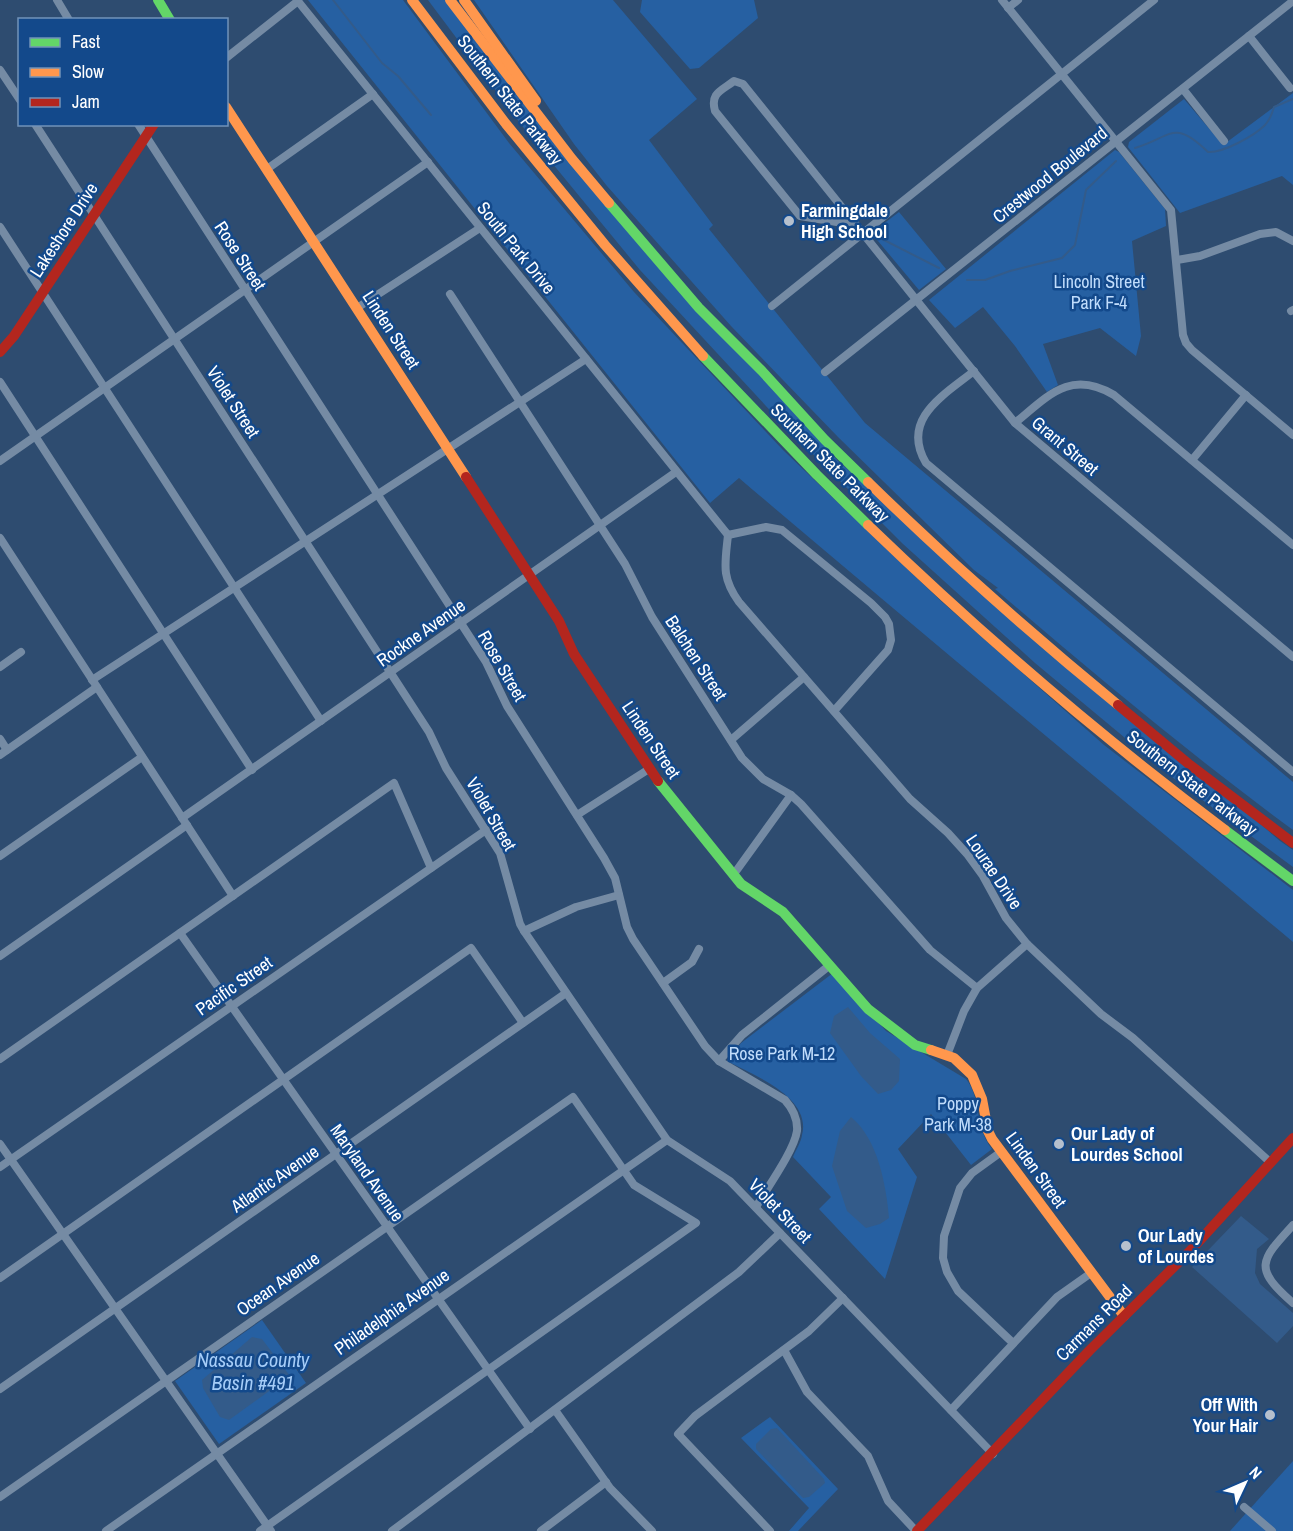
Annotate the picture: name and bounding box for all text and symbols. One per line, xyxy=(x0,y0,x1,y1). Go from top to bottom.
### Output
legend xyxy=(18,18,228,126)
text: Fast xyxy=(72,29,100,54)
street label: Southern State Parkway xyxy=(452,29,570,171)
text: Slow xyxy=(72,59,104,84)
text: Jam xyxy=(72,89,100,114)
street label: Crestwood Boulevard xyxy=(987,120,1112,229)
street label: Lakeshore Drive xyxy=(24,178,104,282)
street label: South Park Drive xyxy=(471,196,561,299)
place label: Farmingdale High School xyxy=(801,198,888,244)
marker: Farmingdale High School xyxy=(782,214,796,228)
street label: Rose Street xyxy=(209,216,272,295)
park label: Lincoln Street Park F-4 xyxy=(1053,269,1145,315)
street label: Linden Street xyxy=(357,286,426,374)
street label: Violet Street xyxy=(201,361,266,442)
street label: Southern State Parkway xyxy=(765,398,896,528)
street label: Grant Street xyxy=(1026,410,1104,481)
street label: Rockne Avenue xyxy=(371,593,470,672)
street label: Balchen Street xyxy=(660,610,733,705)
street label: Rose Street xyxy=(472,626,533,706)
street label: Linden Street xyxy=(616,696,687,783)
street label: Southern State Parkway xyxy=(1122,724,1263,842)
street label: Violet Street xyxy=(460,772,523,855)
street label: Lourae Drive xyxy=(960,829,1029,914)
street label: Pacific Street xyxy=(190,950,277,1021)
park label: Rose Park M-12 xyxy=(729,1041,835,1066)
park label: Poppy Park M-38 xyxy=(924,1091,992,1137)
street label: Maryland Avenue xyxy=(325,1119,410,1226)
place label: Our Lady of Lourdes School xyxy=(1071,1121,1183,1167)
street label: Linden Street xyxy=(1000,1127,1073,1213)
marker: Our Lady of Lourdes School xyxy=(1052,1137,1066,1151)
street label: Atlantic Avenue xyxy=(225,1139,324,1219)
street label: Violet Street xyxy=(743,1173,817,1248)
place label: Our Lady of Lourdes xyxy=(1138,1223,1214,1269)
marker: Our Lady of Lourdes xyxy=(1119,1239,1133,1253)
street label: Ocean Avenue xyxy=(231,1246,324,1322)
street label: Philadelphia Avenue xyxy=(329,1263,454,1361)
street label: Carmans Road xyxy=(1050,1279,1138,1367)
water label: Nassau County Basin #491 xyxy=(197,1346,310,1396)
place label: Off With Your Hair xyxy=(1193,1392,1258,1438)
marker: Off With Your Hair xyxy=(1263,1408,1277,1422)
north arrow xyxy=(1215,1453,1275,1513)
text: N xyxy=(1245,1462,1267,1484)

